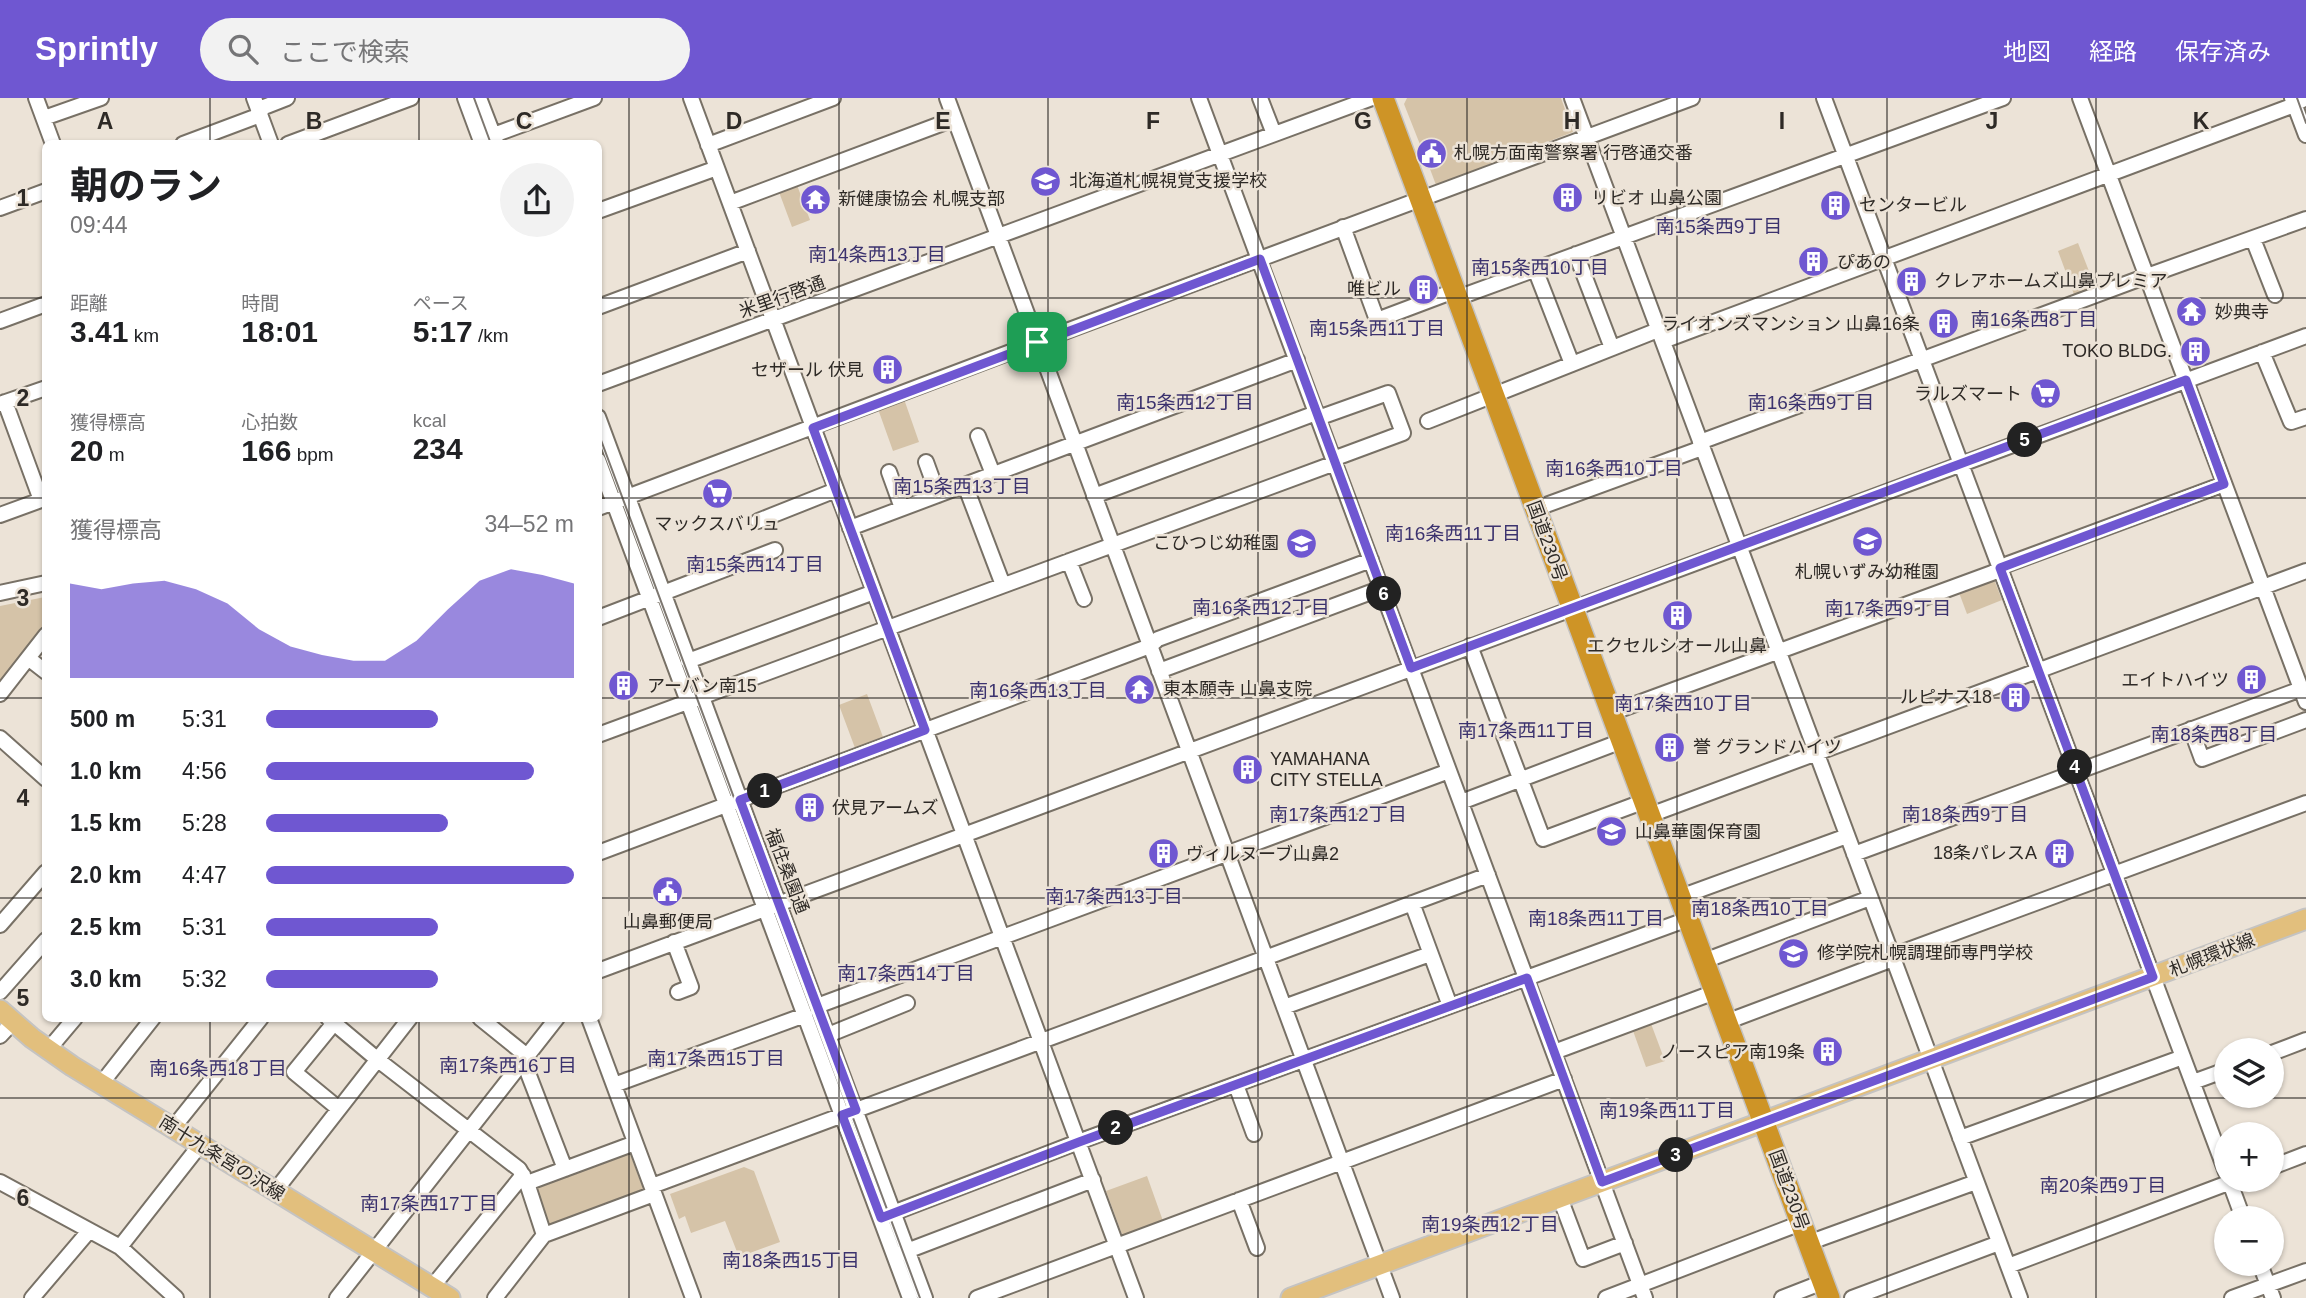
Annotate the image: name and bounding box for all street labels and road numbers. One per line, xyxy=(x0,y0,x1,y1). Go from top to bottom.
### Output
street label: 米里行啓通 xyxy=(736,272,828,322)
street label: 国道230号 xyxy=(1523,498,1571,584)
street label: 福住桑園通 xyxy=(762,825,812,917)
street label: 札幌環状線 xyxy=(2166,930,2258,980)
street label: 南十九条宮の沢線 xyxy=(156,1111,288,1205)
street label: 国道230号 xyxy=(1765,1147,1813,1233)

